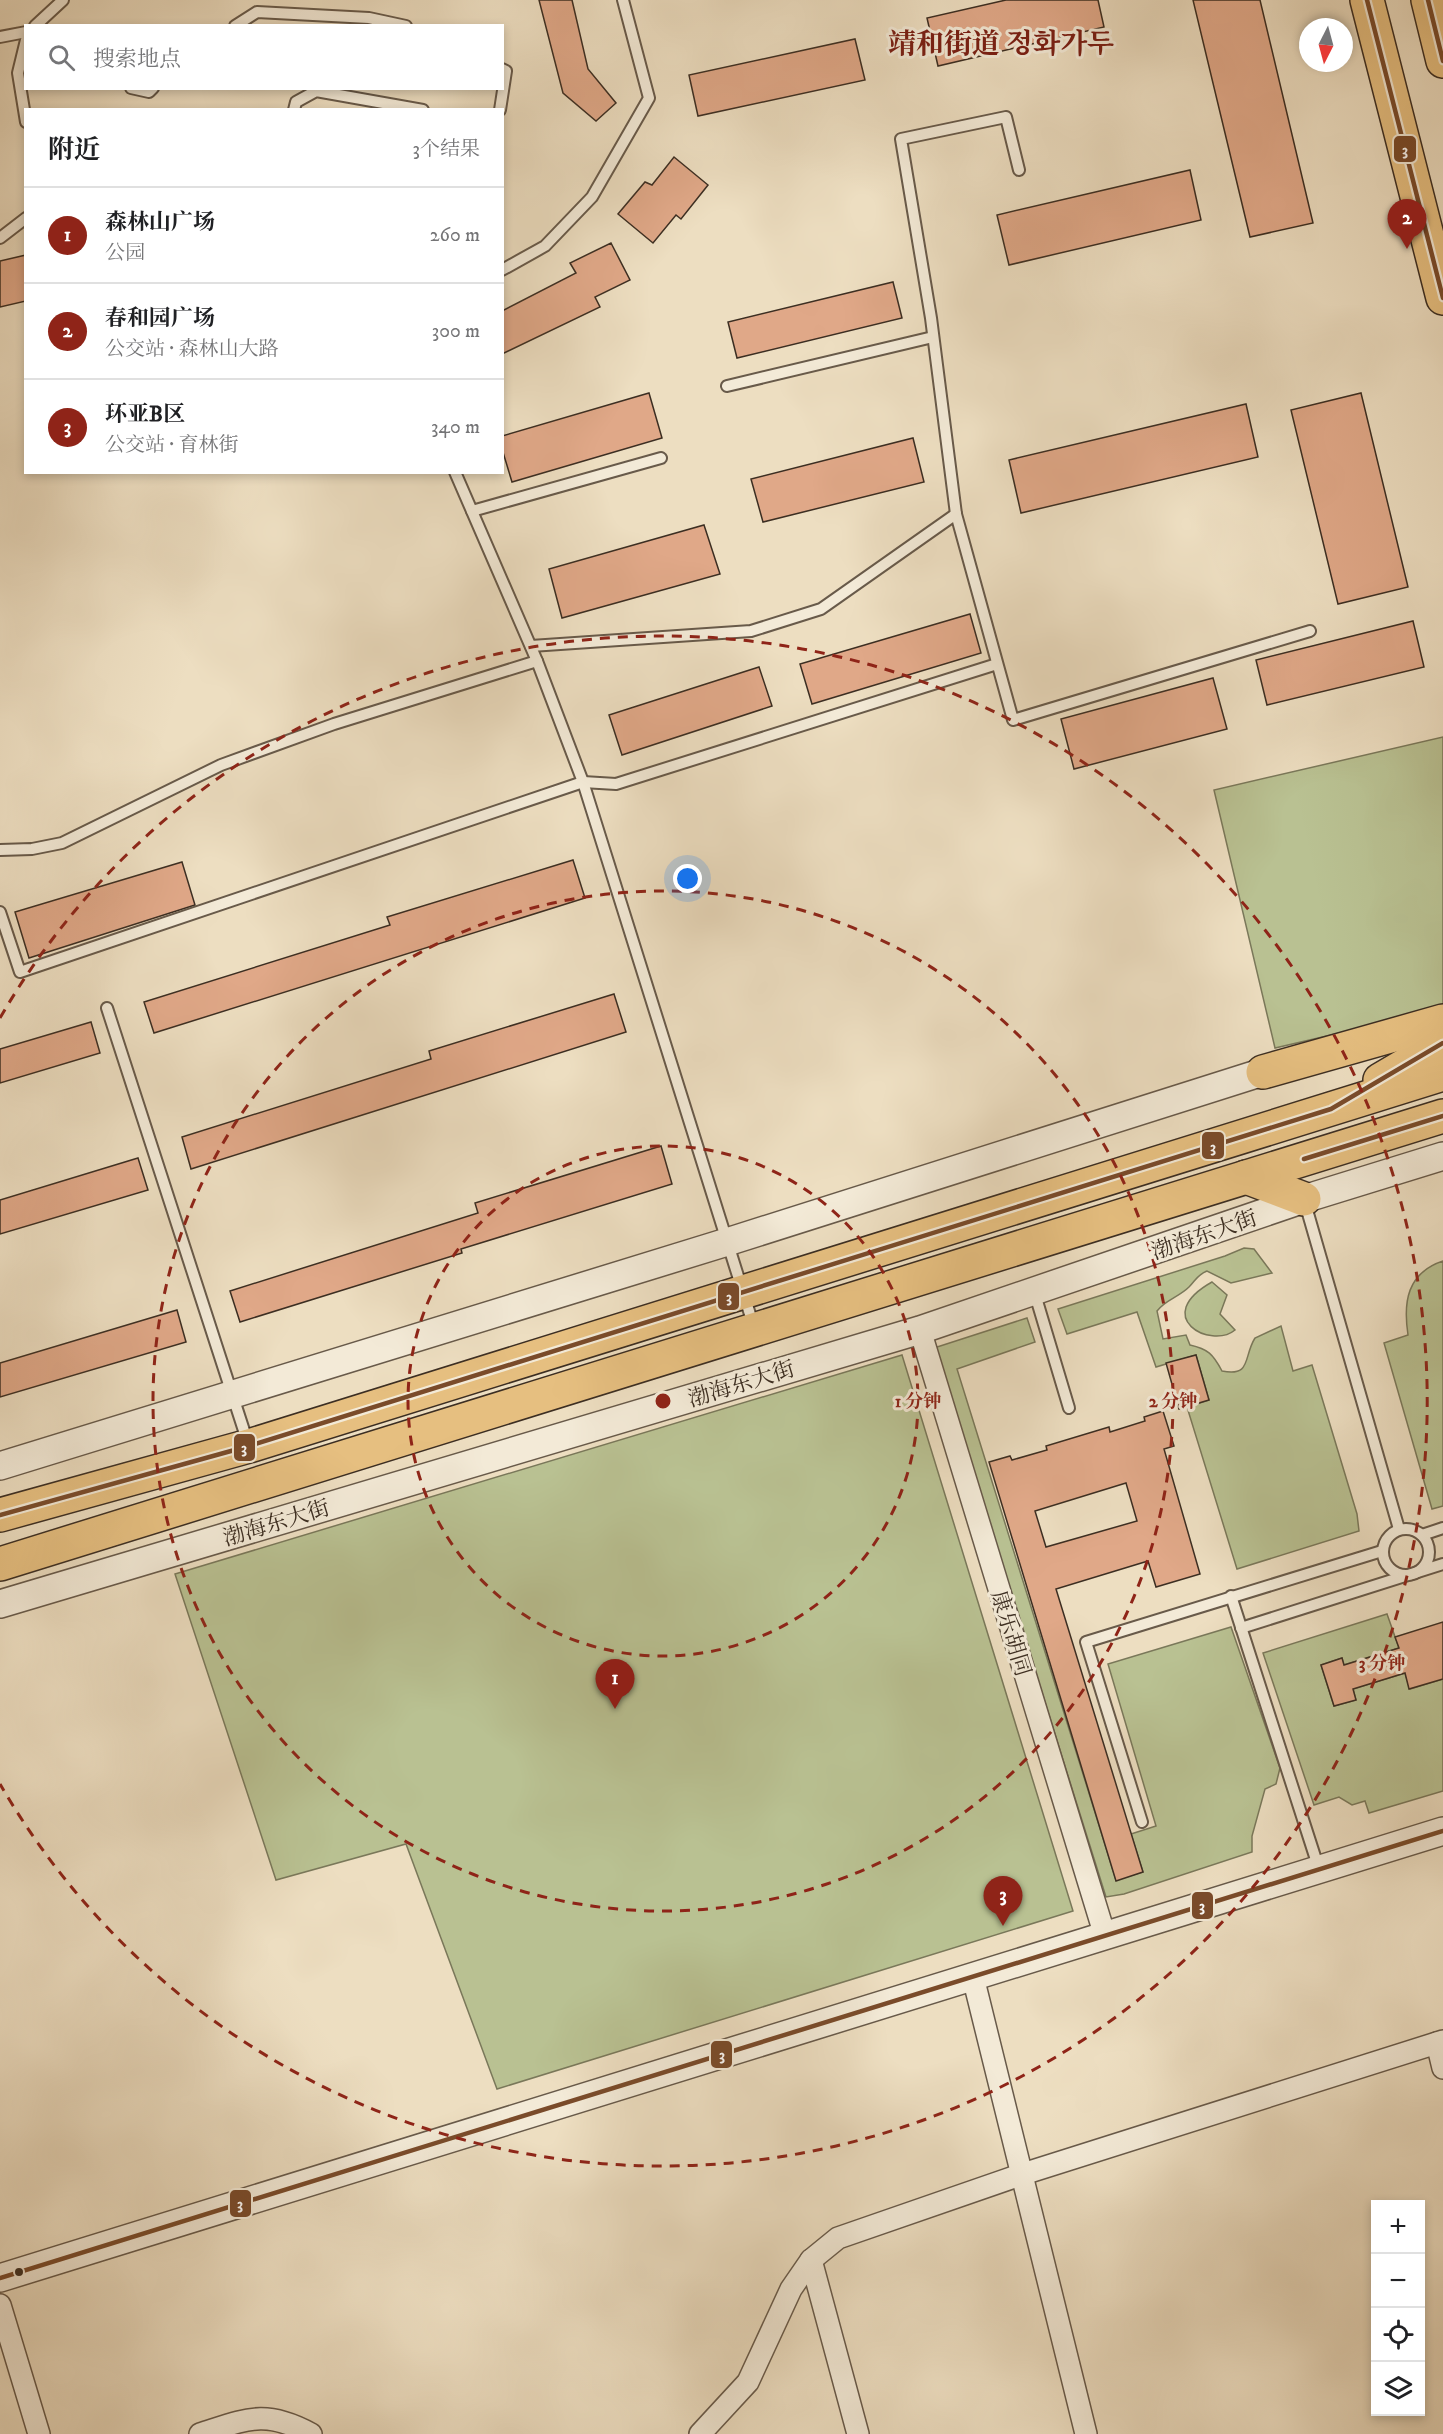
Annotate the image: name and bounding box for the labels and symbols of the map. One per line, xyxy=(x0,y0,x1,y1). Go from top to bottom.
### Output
north arrow xyxy=(1299,18,1353,72)
district label: 靖和街道 정화가두 xyxy=(888,27,1114,62)
line badge: 3 xyxy=(1393,135,1417,163)
text: 3 xyxy=(1402,140,1408,160)
pin: 2 xyxy=(1388,200,1426,249)
your location xyxy=(673,864,702,893)
line badge: 3 xyxy=(1201,1131,1225,1160)
text: 3 xyxy=(1210,1137,1216,1157)
street label: 渤海东大街 xyxy=(1148,1205,1261,1266)
line badge: 3 xyxy=(717,1282,740,1311)
text: 3 xyxy=(726,1287,732,1307)
street label: 渤海东大街 xyxy=(685,1355,798,1413)
centre of rings xyxy=(653,1391,673,1411)
text: 1 分钟 xyxy=(895,1391,941,1413)
text: 2 分钟 xyxy=(1149,1391,1197,1413)
line badge: 3 xyxy=(233,1433,256,1462)
text: 3 xyxy=(241,1438,247,1458)
street label: 渤海东大街 xyxy=(220,1494,333,1552)
street label: 康乐胡同 xyxy=(985,1587,1036,1679)
text: 3 分钟 xyxy=(1359,1653,1405,1675)
pin: 1 xyxy=(596,1660,634,1709)
pin: 3 xyxy=(984,1876,1022,1926)
line badge: 3 xyxy=(1191,1891,1214,1920)
text: 3 xyxy=(1199,1896,1205,1916)
line badge: 3 xyxy=(710,2040,733,2069)
text: 3 xyxy=(719,2045,725,2065)
line badge: 3 xyxy=(229,2189,252,2218)
text: 3 xyxy=(237,2194,243,2214)
unlabelled marker xyxy=(13,2266,25,2278)

